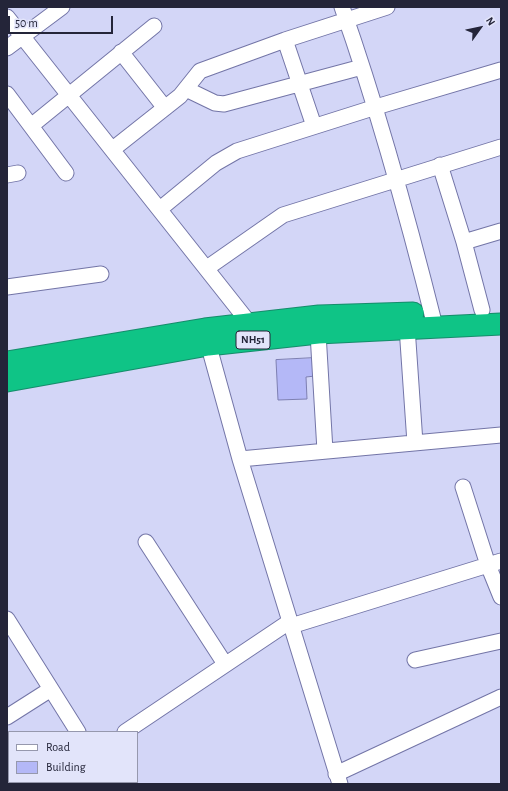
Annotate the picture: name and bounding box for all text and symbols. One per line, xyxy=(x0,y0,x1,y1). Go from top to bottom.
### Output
scale bar xyxy=(10,8,115,34)
north arrow xyxy=(460,8,500,48)
text: N xyxy=(484,15,497,27)
text: 50 m xyxy=(15,17,38,29)
road number: NH51 xyxy=(236,331,270,349)
legend xyxy=(8,731,138,783)
text: Road xyxy=(46,741,70,753)
text: Building xyxy=(46,761,86,773)

